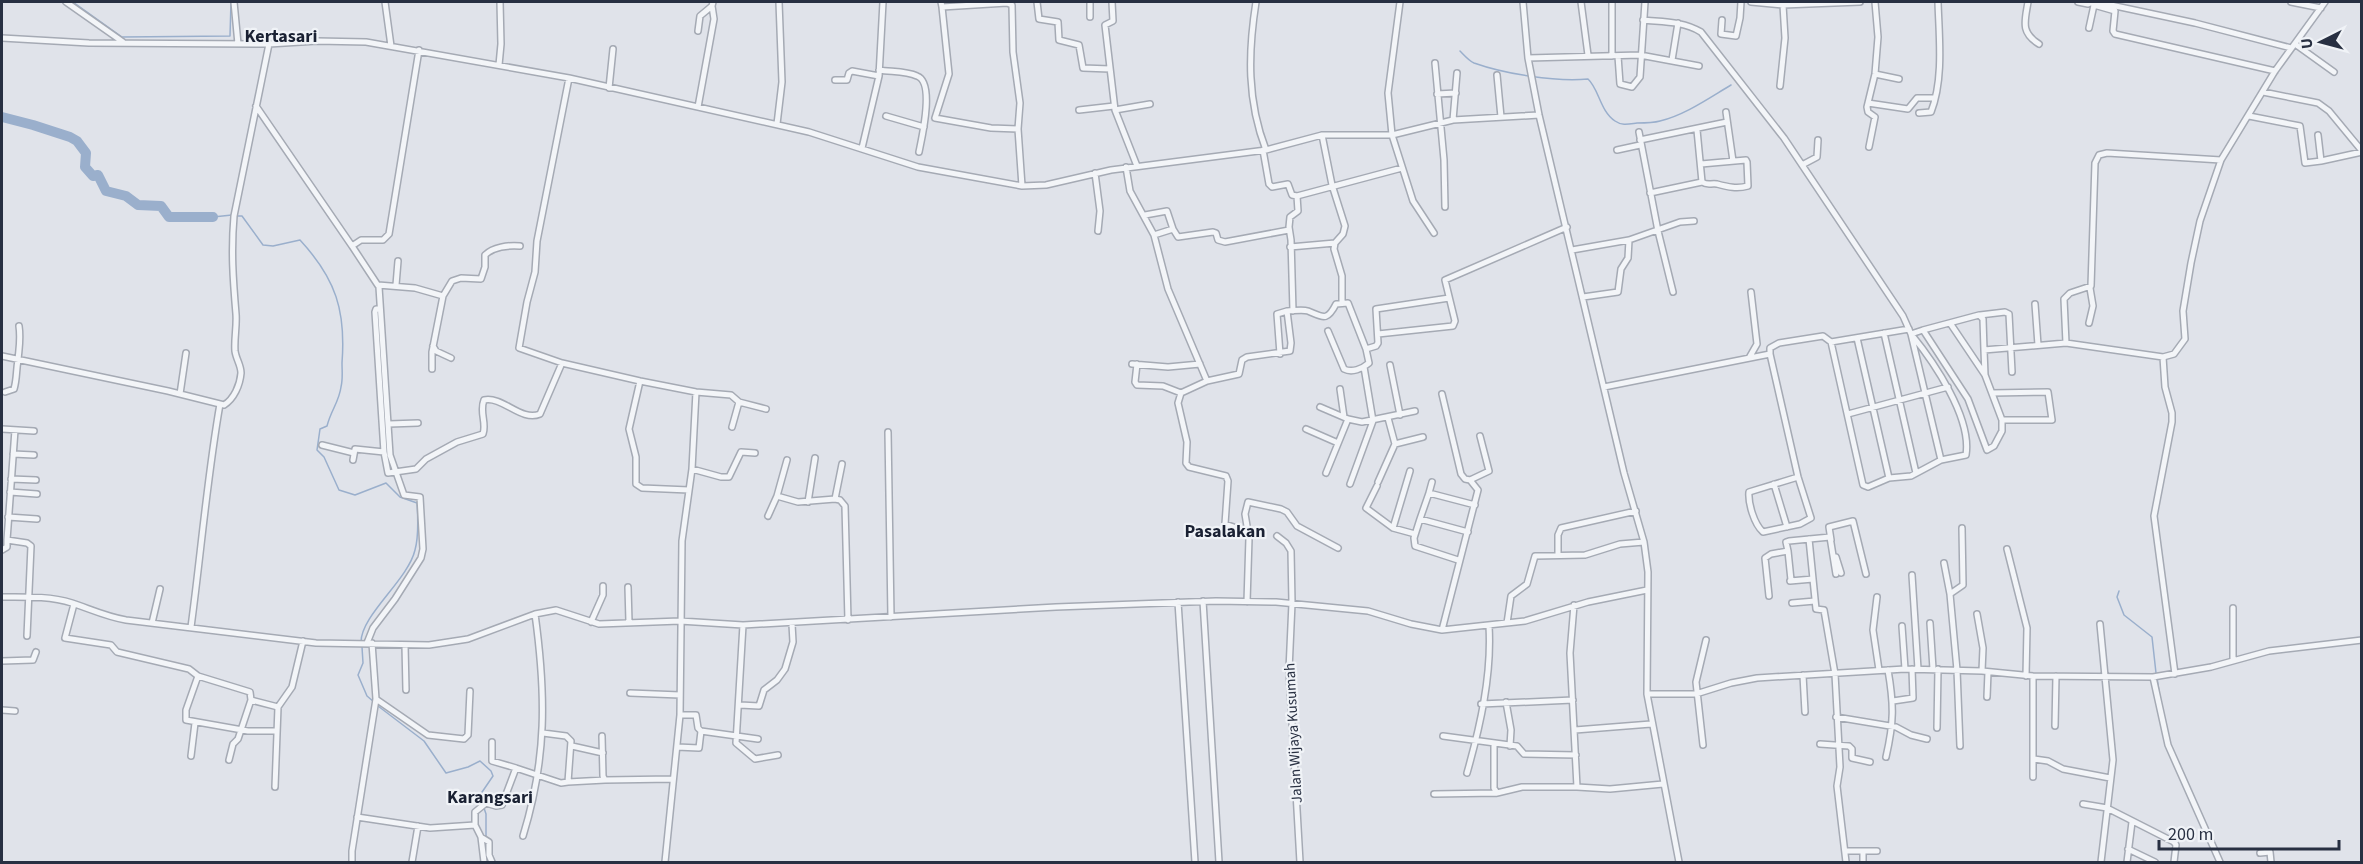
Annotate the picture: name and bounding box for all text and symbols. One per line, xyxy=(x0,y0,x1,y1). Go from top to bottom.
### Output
north arrow xyxy=(2291,12,2351,72)
district label: Kertasari xyxy=(245,24,317,49)
text: U xyxy=(2296,37,2319,50)
district label: Pasalakan xyxy=(1184,519,1266,544)
street label: Jalan Wijaya Kusumah xyxy=(1279,662,1308,804)
district label: Karangsari xyxy=(447,785,533,810)
scale bar xyxy=(2159,813,2339,851)
text: 200 m xyxy=(2168,822,2213,847)

